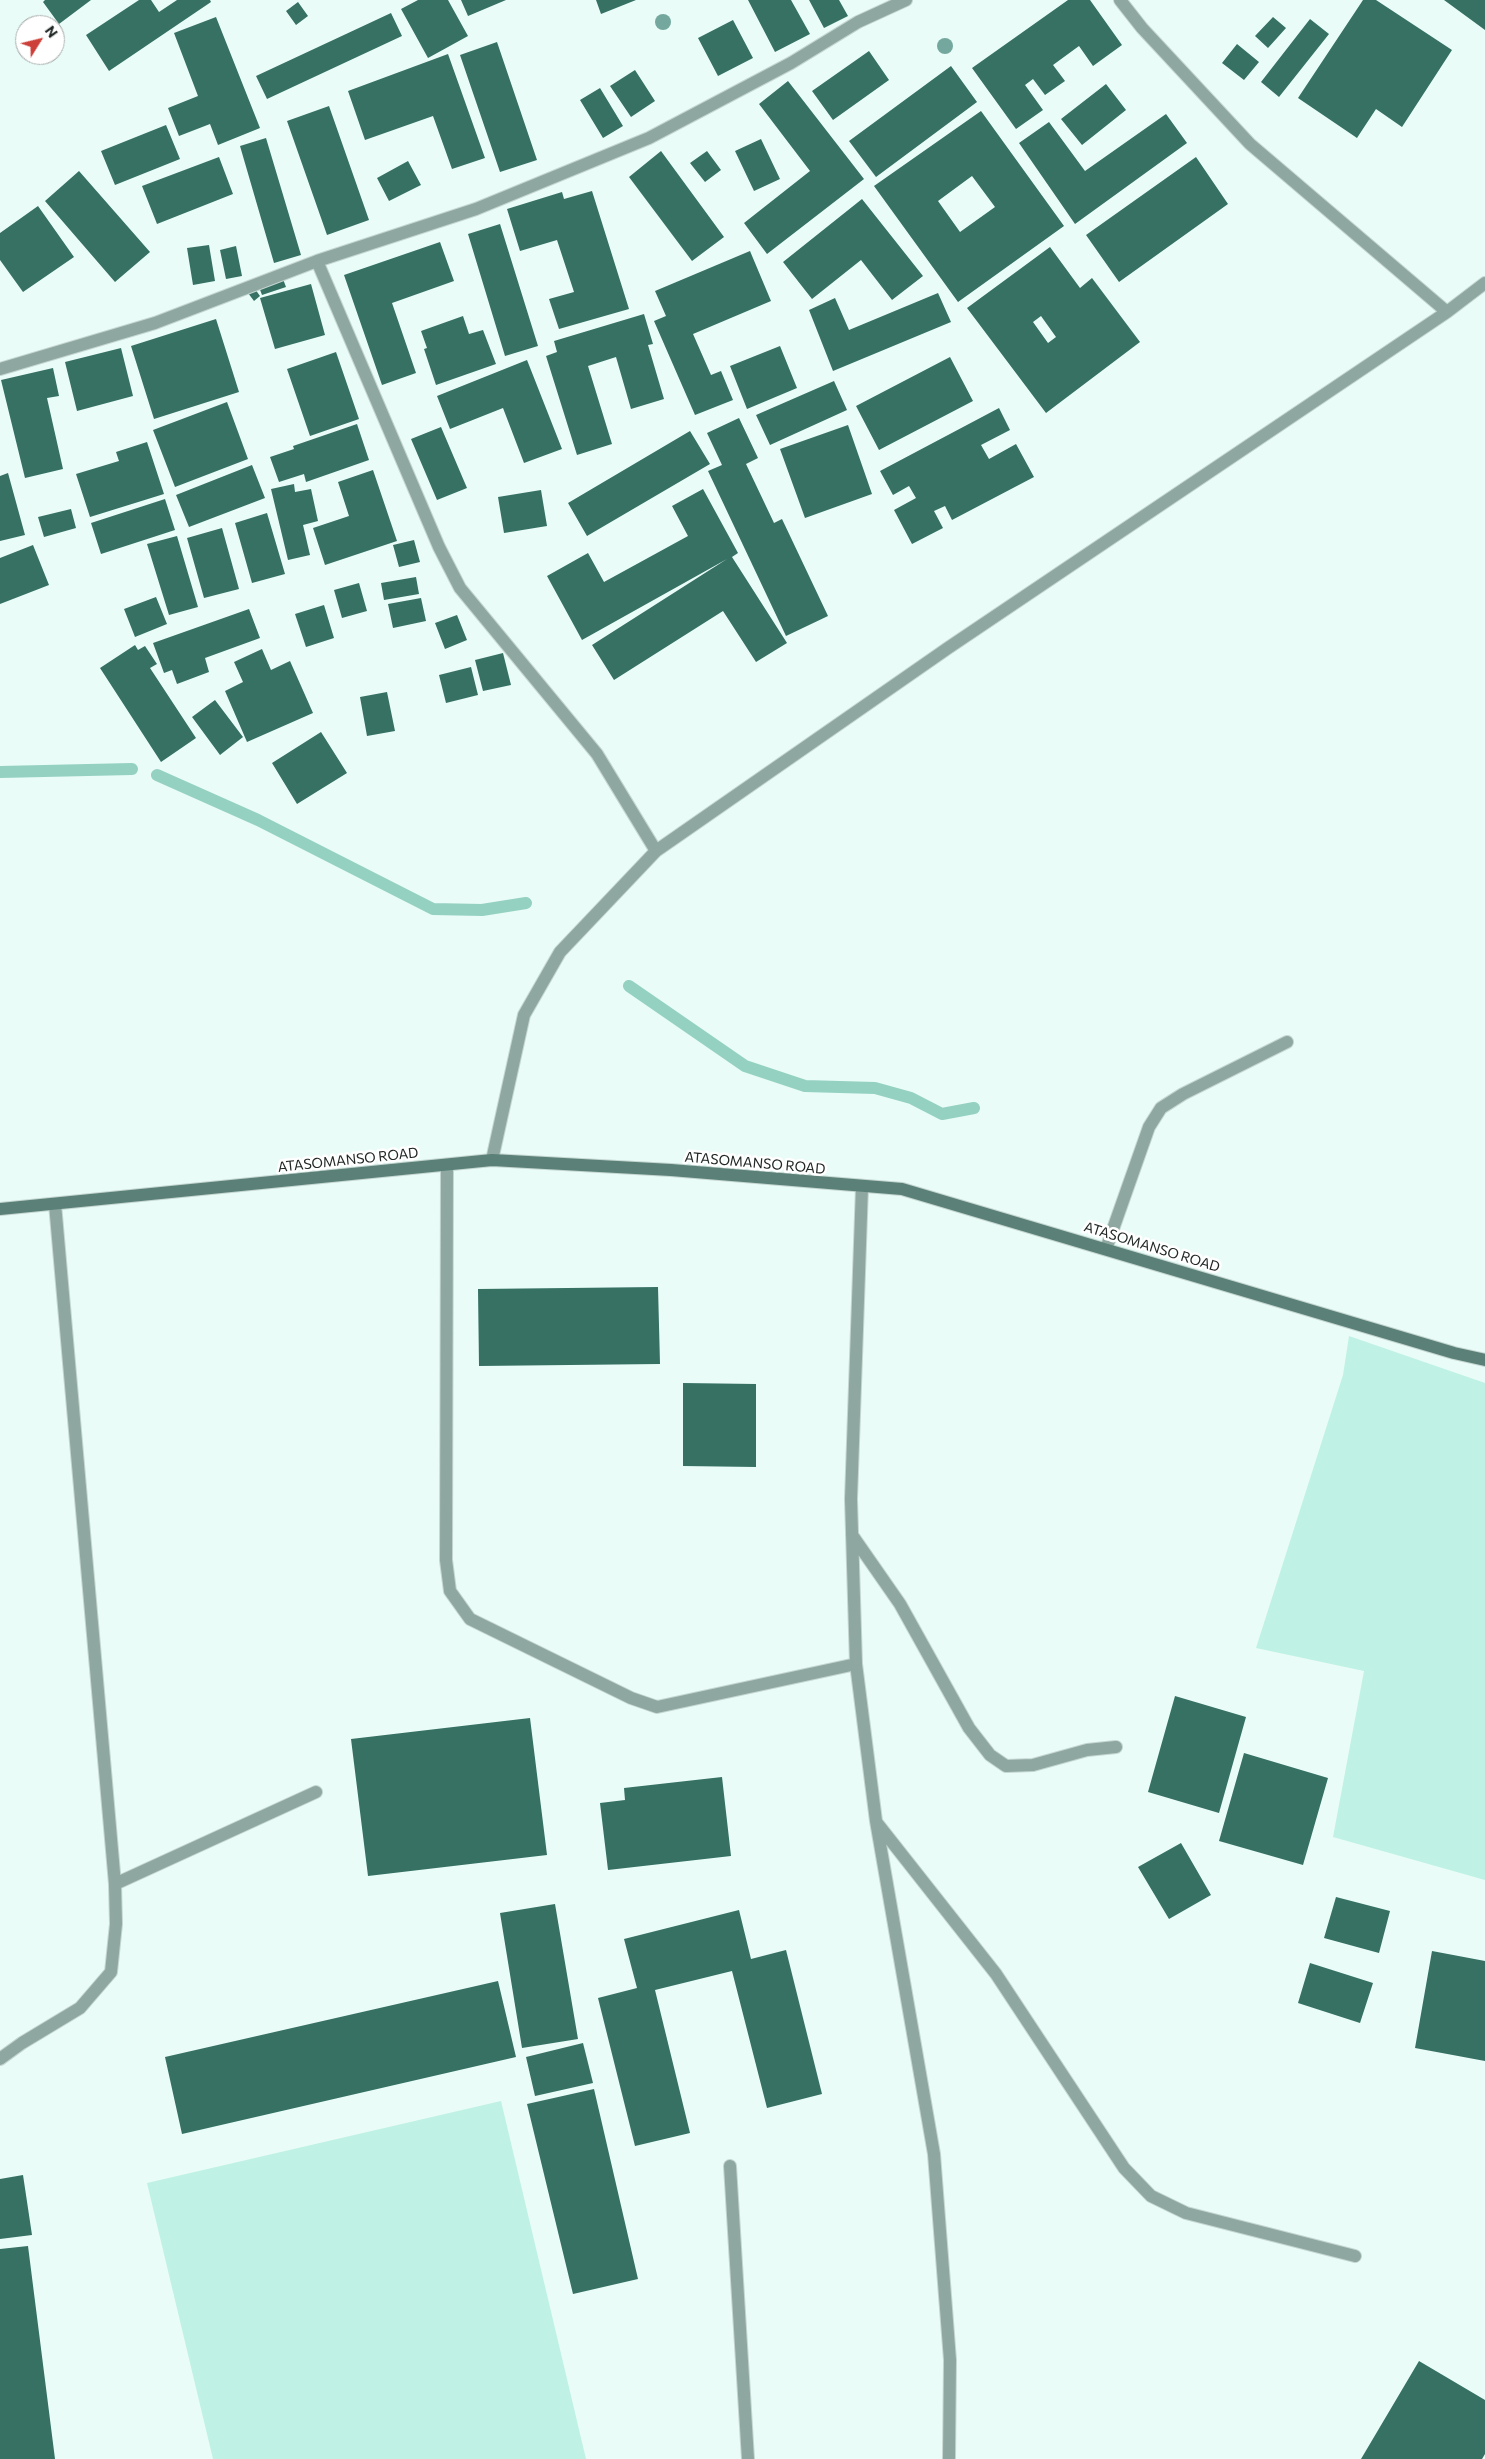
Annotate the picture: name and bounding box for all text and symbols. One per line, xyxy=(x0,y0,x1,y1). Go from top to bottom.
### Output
north arrow xyxy=(15,15,65,65)
text: N xyxy=(42,22,62,41)
street label: ATASOMANSO ROAD xyxy=(277,1144,419,1176)
street label: ATASOMANSO ROAD xyxy=(684,1148,826,1178)
street label: ATASOMANSO ROAD xyxy=(1082,1218,1222,1276)

